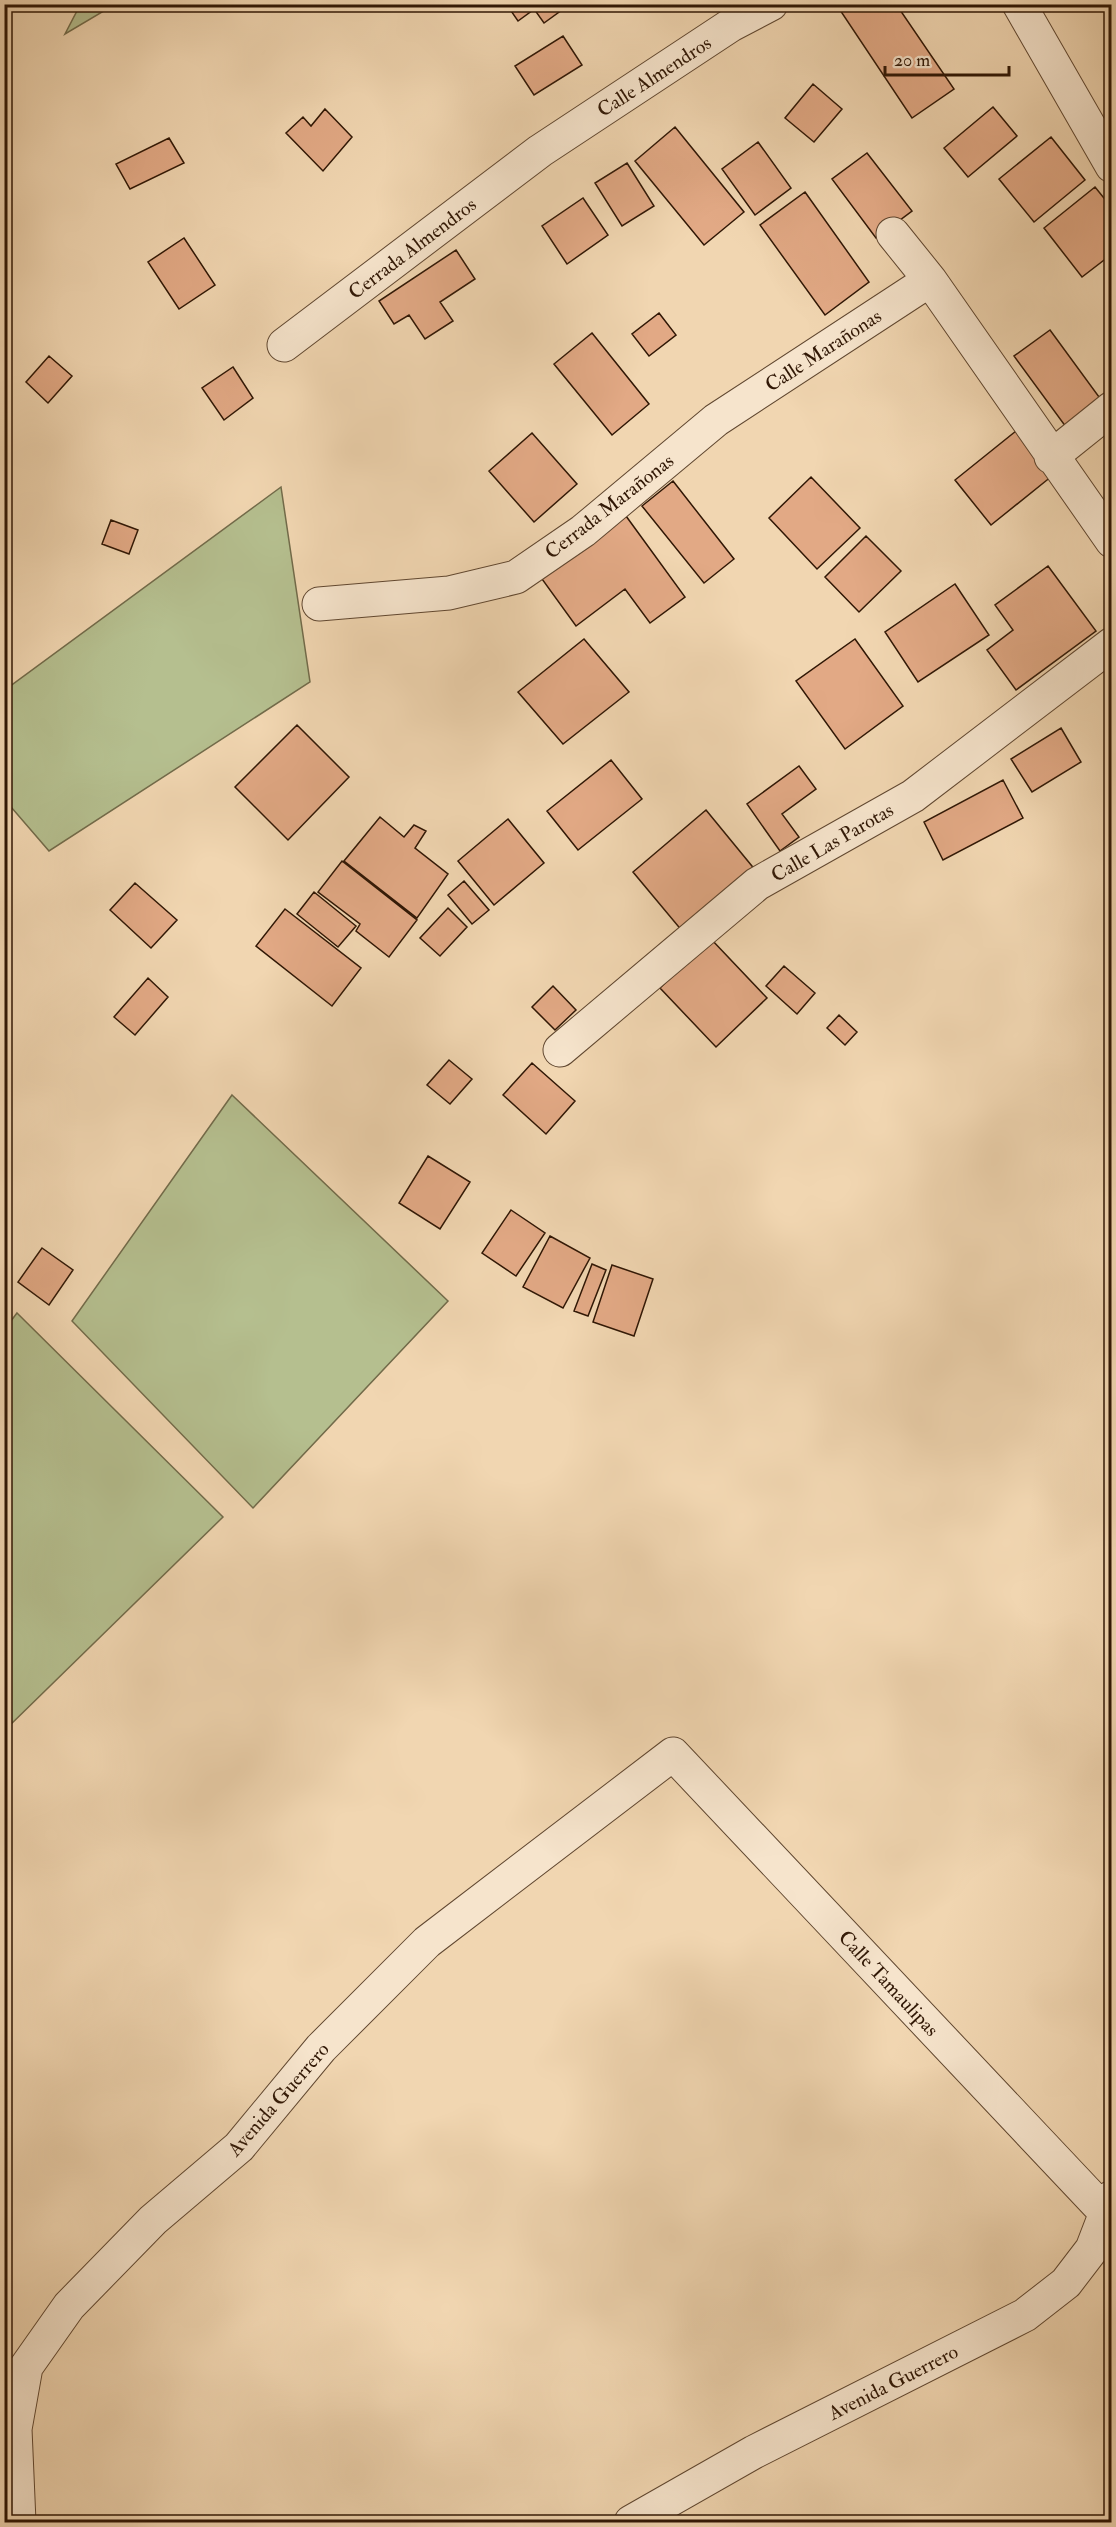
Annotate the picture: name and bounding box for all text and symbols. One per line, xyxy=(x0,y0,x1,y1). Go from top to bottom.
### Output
street label: Calle Almendros xyxy=(592,30,716,123)
scale bar xyxy=(885,39,1010,77)
text: 20 m xyxy=(894,49,930,72)
street label: Cerrada Almendros xyxy=(343,192,481,305)
street label: Calle Marañonas xyxy=(760,303,886,397)
street label: Cerrada Marañonas xyxy=(540,448,679,565)
street label: Calle Las Parotas xyxy=(767,797,898,888)
street label: Calle Tamaulipas xyxy=(832,1925,944,2042)
street label: Avenida Guerrero xyxy=(222,2037,335,2162)
street label: Avenida Guerrero xyxy=(823,2339,962,2426)

